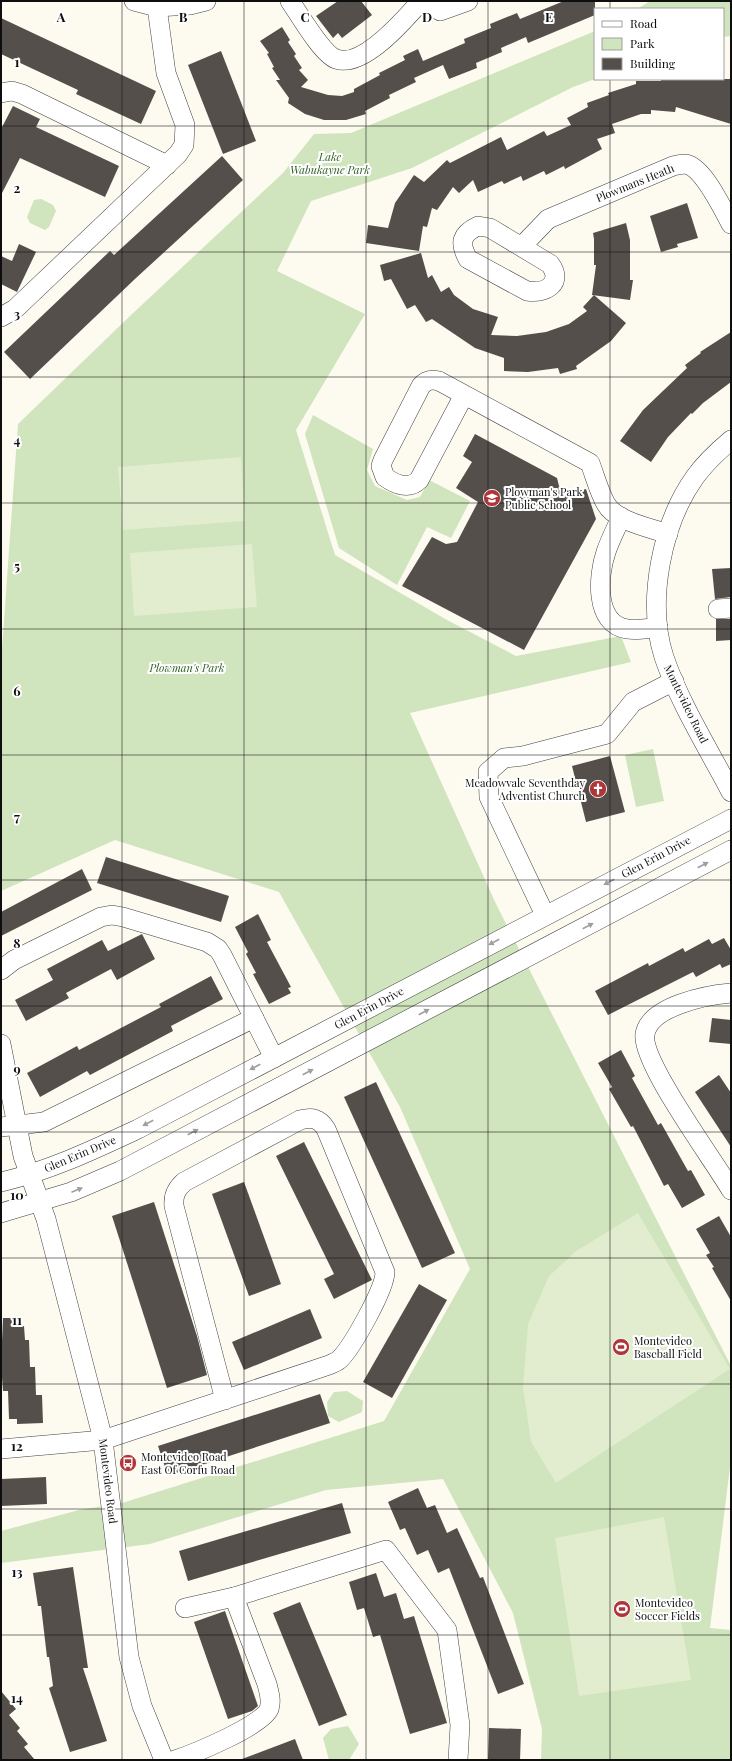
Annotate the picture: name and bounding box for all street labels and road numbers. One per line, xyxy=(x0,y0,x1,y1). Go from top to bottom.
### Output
street label: Plowmans Heath xyxy=(594,160,676,205)
street label: Montevideo Road xyxy=(661,662,712,746)
street label: Glen Erin Drive xyxy=(618,832,693,881)
street label: Glen Erin Drive xyxy=(331,983,406,1032)
street label: Glen Erin Drive xyxy=(42,1131,118,1175)
street label: Montevideo Road xyxy=(96,1437,121,1525)

